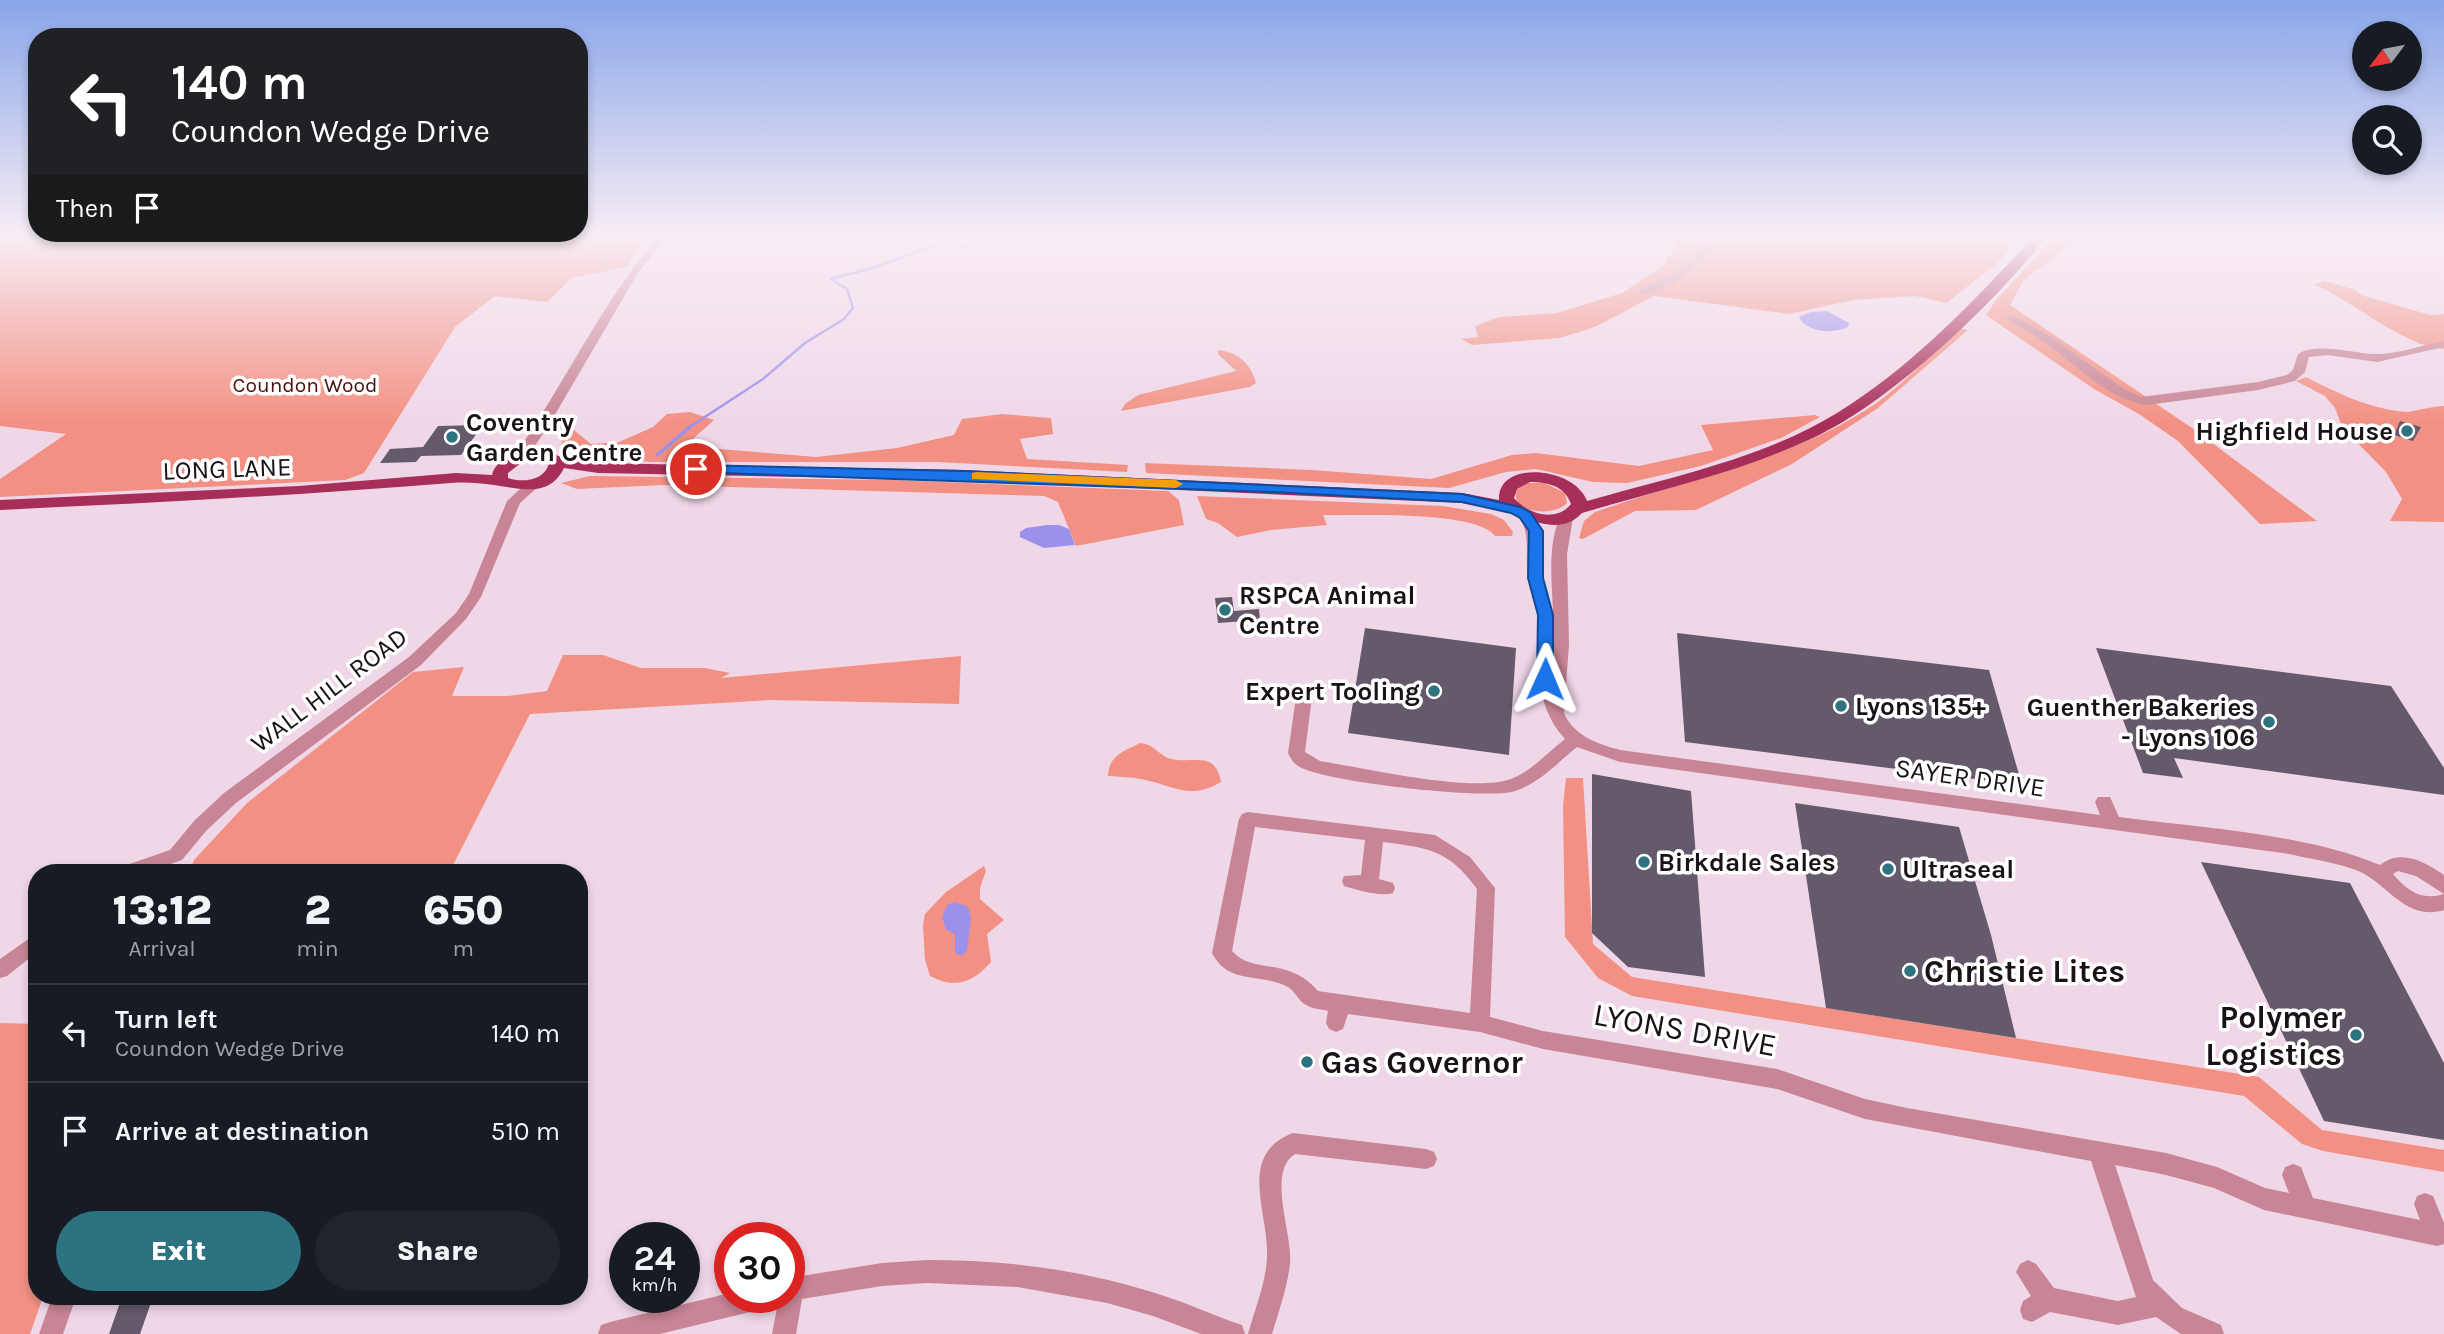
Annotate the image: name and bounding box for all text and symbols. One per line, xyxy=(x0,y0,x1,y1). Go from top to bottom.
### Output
north arrow xyxy=(2352,21,2422,91)
map controls xyxy=(2352,21,2422,175)
text: 140 m xyxy=(171,54,308,111)
icon: left xyxy=(56,56,147,147)
button: search xyxy=(2352,105,2422,175)
text: Coundon Wedge Drive xyxy=(171,113,490,150)
icon: arrive xyxy=(128,189,166,227)
text: Then xyxy=(56,193,114,224)
park label: Coundon Wood xyxy=(233,373,377,397)
place label: Coventry Garden Centre xyxy=(466,407,642,468)
place label: Highfield House xyxy=(2196,416,2393,447)
marker: Highfield House xyxy=(2399,423,2415,439)
marker: Coventry Garden Centre xyxy=(444,429,460,445)
pin xyxy=(666,439,726,499)
icon: arrive xyxy=(677,450,715,488)
street label: LONG LANE xyxy=(162,451,292,487)
place label: RSPCA Animal Centre xyxy=(1239,580,1416,641)
marker: RSPCA Animal Centre xyxy=(1217,602,1233,618)
street label: WALL HILL ROAD xyxy=(245,621,413,759)
position arrow xyxy=(1508,642,1582,716)
place label: Expert Tooling xyxy=(1245,676,1420,707)
marker: Expert Tooling xyxy=(1426,683,1442,699)
place label: Lyons 135+ xyxy=(1855,691,1986,722)
place label: Guenther Bakeries - Lyons 106 xyxy=(2027,692,2255,753)
marker: Lyons 135+ xyxy=(1833,698,1849,714)
marker: Guenther Bakeries - Lyons 106 xyxy=(2261,714,2277,730)
street label: SAYER DRIVE xyxy=(1893,752,2047,804)
place label: Birkdale Sales xyxy=(1658,847,1836,878)
marker: Birkdale Sales xyxy=(1636,854,1652,870)
place label: Ultraseal xyxy=(1902,854,2014,885)
marker: Ultraseal xyxy=(1880,861,1896,877)
text: 13:12 xyxy=(112,885,212,935)
text: 2 xyxy=(304,885,331,935)
text: 650 xyxy=(423,885,504,935)
text: Arrival xyxy=(128,935,196,962)
text: min xyxy=(296,935,339,962)
text: m xyxy=(452,935,474,962)
place label: Christie Lites xyxy=(1924,953,2125,990)
marker: Christie Lites xyxy=(1902,963,1918,979)
street label: LYONS DRIVE xyxy=(1591,996,1779,1064)
place label: Polymer Logistics xyxy=(2205,999,2342,1073)
text: Turn left xyxy=(115,1004,217,1035)
icon: left xyxy=(56,1014,94,1052)
text: 140 m xyxy=(491,1018,560,1049)
marker: Polymer Logistics xyxy=(2348,1027,2364,1043)
text: Coundon Wedge Drive xyxy=(115,1035,344,1062)
place label: Gas Governor xyxy=(1321,1044,1523,1081)
marker: Gas Governor xyxy=(1299,1054,1315,1070)
icon: arrive xyxy=(56,1112,94,1150)
text: Arrive at destination xyxy=(115,1116,369,1147)
text: 510 m xyxy=(491,1116,560,1147)
button: Exit xyxy=(56,1211,301,1291)
button: Share xyxy=(315,1211,560,1291)
speed limit sign: 30 xyxy=(714,1222,805,1313)
text: 24 xyxy=(634,1238,676,1279)
text: km/h xyxy=(632,1274,677,1296)

